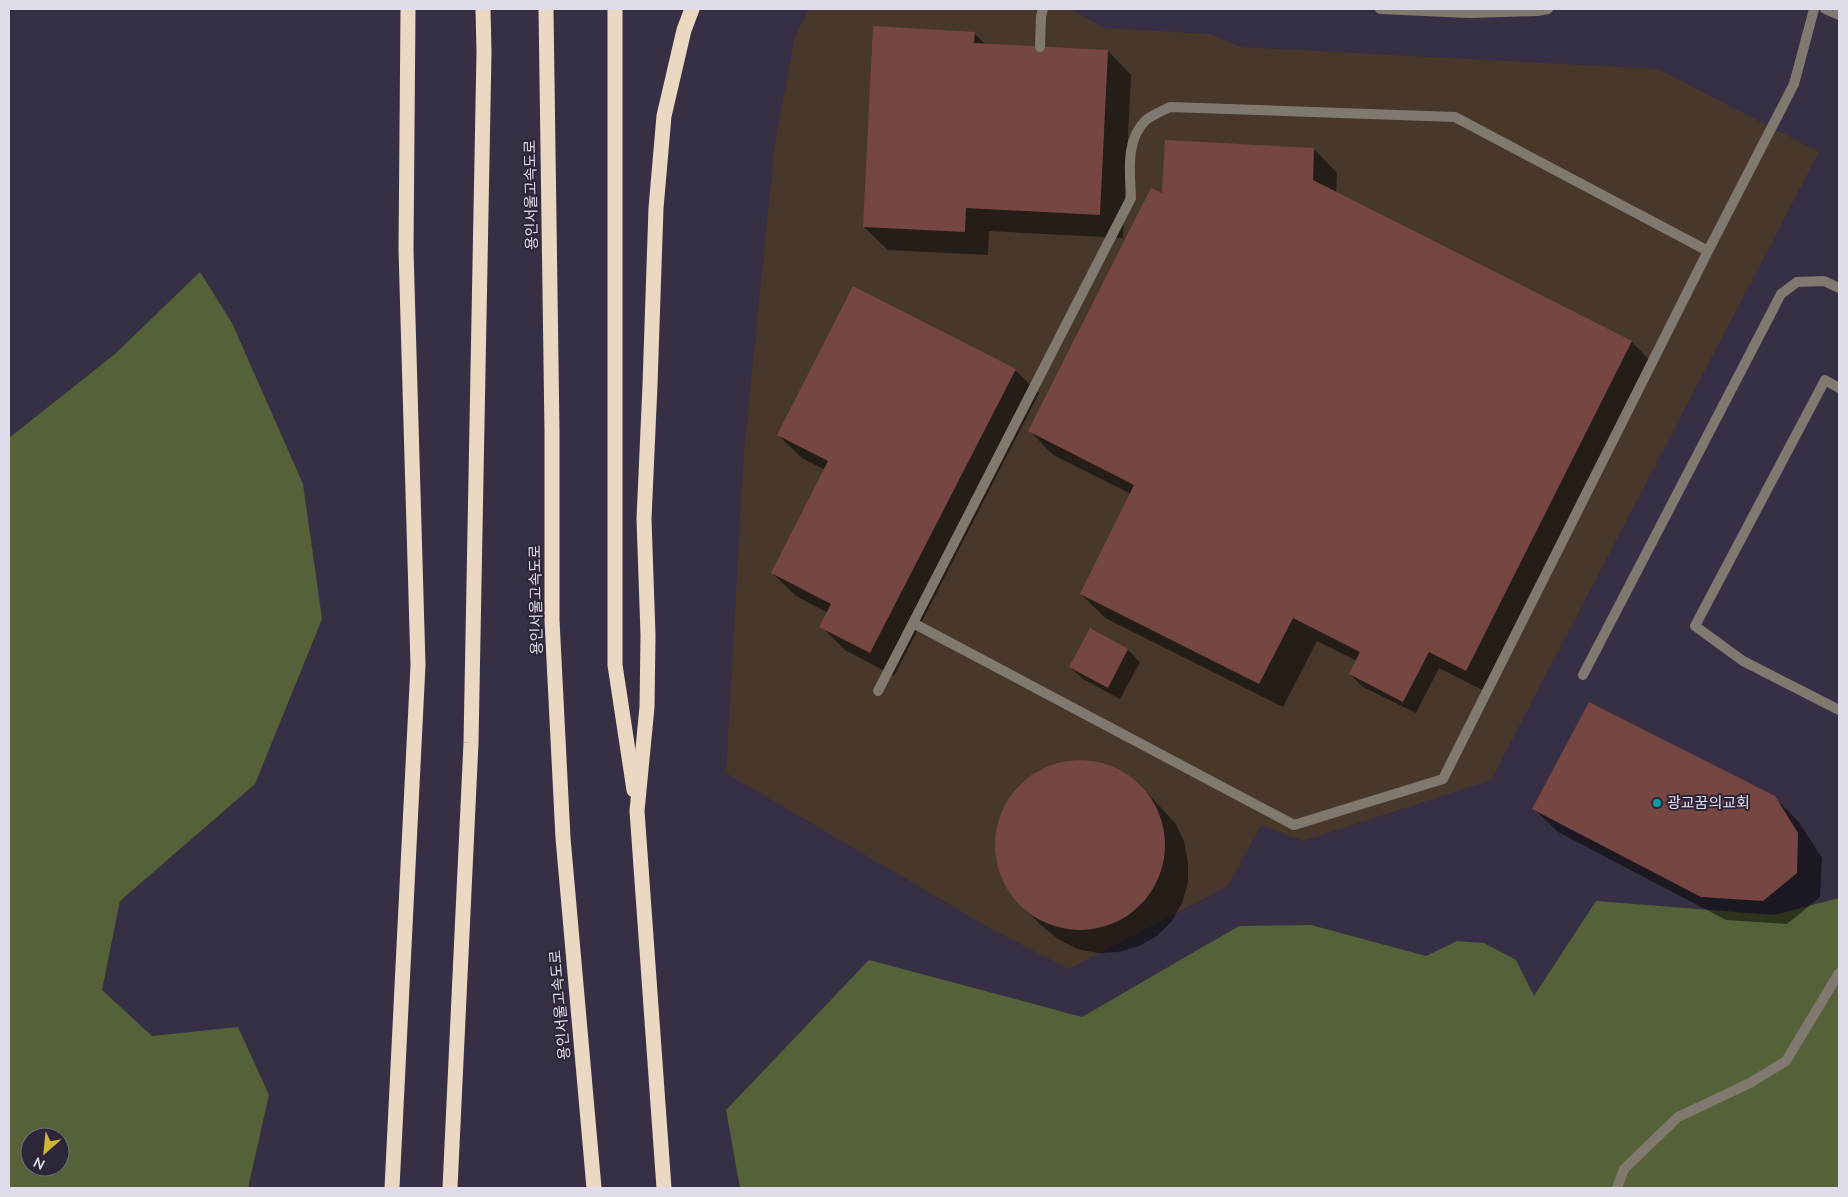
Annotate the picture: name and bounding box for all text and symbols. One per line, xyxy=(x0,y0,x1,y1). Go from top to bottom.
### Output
street label: 용인서울고속도로 xyxy=(520,140,542,250)
street label: 용인서울고속도로 xyxy=(525,545,547,655)
place label: 광교꿈의교회 xyxy=(1667,793,1750,813)
marker: 광교꿈의교회 xyxy=(1651,797,1663,809)
street label: 용인서울고속도로 xyxy=(545,949,575,1061)
north arrow xyxy=(20,1127,70,1177)
text: N xyxy=(30,1152,48,1174)

